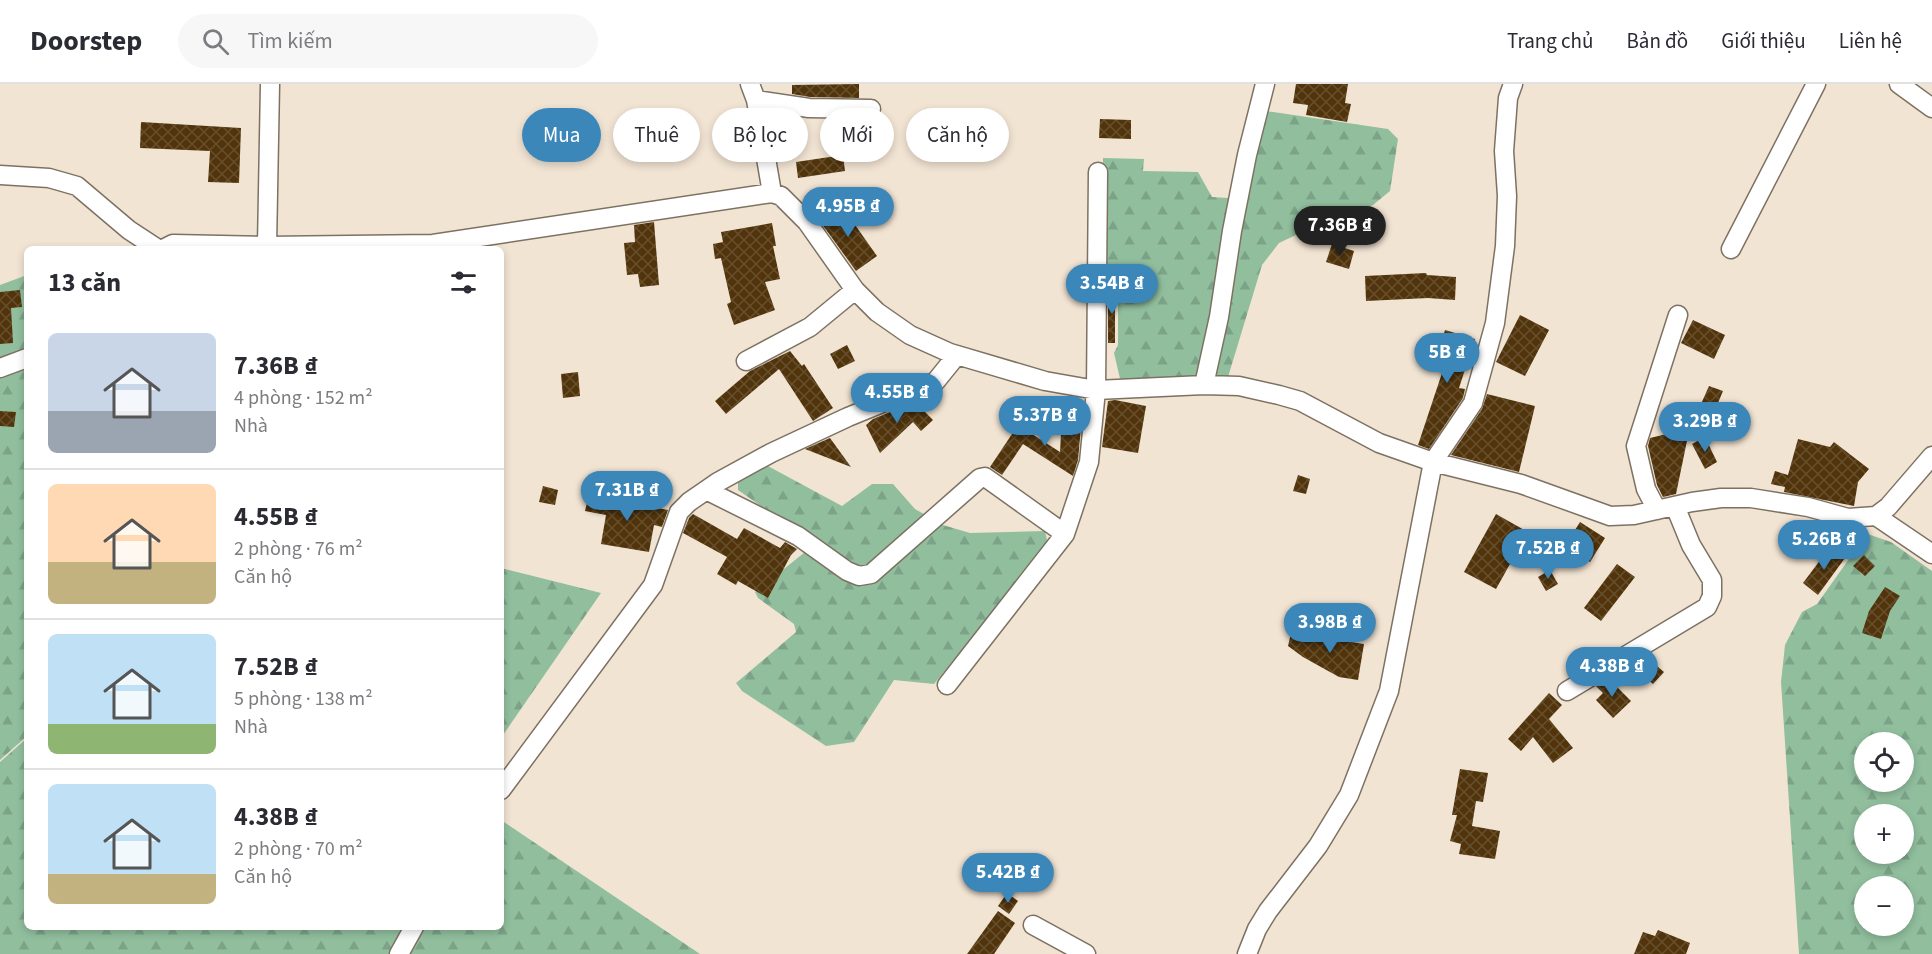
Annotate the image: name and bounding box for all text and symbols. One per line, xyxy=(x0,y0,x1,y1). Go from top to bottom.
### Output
search box xyxy=(178,14,598,68)
text: Doorstep xyxy=(30,21,142,61)
icon: search xyxy=(199,25,232,58)
text: Tìm kiếm xyxy=(247,25,333,57)
text: Trang chủ xyxy=(1507,26,1593,56)
text: Bản đồ xyxy=(1626,26,1688,56)
text: Giới thiệu xyxy=(1721,26,1806,56)
text: Liên hệ xyxy=(1839,26,1902,56)
chip: Mua xyxy=(522,108,601,162)
chip: Thuê xyxy=(613,108,700,162)
chip: Bộ lọc xyxy=(712,108,808,162)
chip: Mới xyxy=(820,108,894,162)
chip: Căn hộ xyxy=(906,108,1009,162)
pin: 4.95B ₫ xyxy=(793,187,903,238)
text: 4.95B ₫ xyxy=(816,192,880,220)
pin: 7.36B ₫ xyxy=(1285,206,1395,257)
text: 7.36B ₫ xyxy=(1308,211,1372,239)
text: 13 căn xyxy=(48,264,121,301)
pin: 3.54B ₫ xyxy=(1057,264,1167,315)
icon: filters xyxy=(447,266,480,299)
text: 3.54B ₫ xyxy=(1080,269,1144,297)
pin: 5B ₫ xyxy=(1411,333,1483,384)
text: 5B ₫ xyxy=(1428,338,1466,366)
text: 7.36B ₫ xyxy=(234,347,318,384)
icon: home xyxy=(96,357,168,429)
pin: 4.55B ₫ xyxy=(842,373,952,424)
text: 4.55B ₫ xyxy=(865,378,929,406)
text: 4 phòng · 152 m² xyxy=(234,384,373,412)
pin: 5.37B ₫ xyxy=(990,396,1100,447)
text: 5.37B ₫ xyxy=(1013,401,1077,429)
pin: 3.29B ₫ xyxy=(1650,402,1760,453)
text: 3.29B ₫ xyxy=(1673,407,1737,435)
text: Nhà xyxy=(234,412,268,440)
pin: 7.31B ₫ xyxy=(572,471,682,522)
text: 7.31B ₫ xyxy=(595,476,659,504)
text: 4.55B ₫ xyxy=(234,498,318,535)
icon: home xyxy=(96,508,168,580)
pin: 5.26B ₫ xyxy=(1769,520,1879,571)
text: 5.26B ₫ xyxy=(1792,525,1856,553)
pin: 7.52B ₫ xyxy=(1493,529,1603,580)
text: 7.52B ₫ xyxy=(1516,534,1580,562)
text: 2 phòng · 76 m² xyxy=(234,535,363,563)
text: Căn hộ xyxy=(234,563,292,591)
pin: 3.98B ₫ xyxy=(1275,603,1385,654)
text: 3.98B ₫ xyxy=(1298,608,1362,636)
pin: 4.38B ₫ xyxy=(1557,647,1667,698)
text: 7.52B ₫ xyxy=(234,648,318,685)
text: 4.38B ₫ xyxy=(1580,652,1644,680)
icon: home xyxy=(96,658,168,730)
text: 5 phòng · 138 m² xyxy=(234,685,373,713)
text: Nhà xyxy=(234,713,268,741)
map controls xyxy=(1854,732,1914,936)
button: locate xyxy=(1854,732,1914,792)
text: 4.38B ₫ xyxy=(234,798,318,835)
button: + xyxy=(1854,804,1914,864)
icon: home xyxy=(96,808,168,880)
text: 2 phòng · 70 m² xyxy=(234,835,363,863)
pin: 5.42B ₫ xyxy=(953,853,1063,904)
text: 5.42B ₫ xyxy=(976,858,1040,886)
text: Căn hộ xyxy=(234,863,292,891)
button: − xyxy=(1854,876,1914,936)

